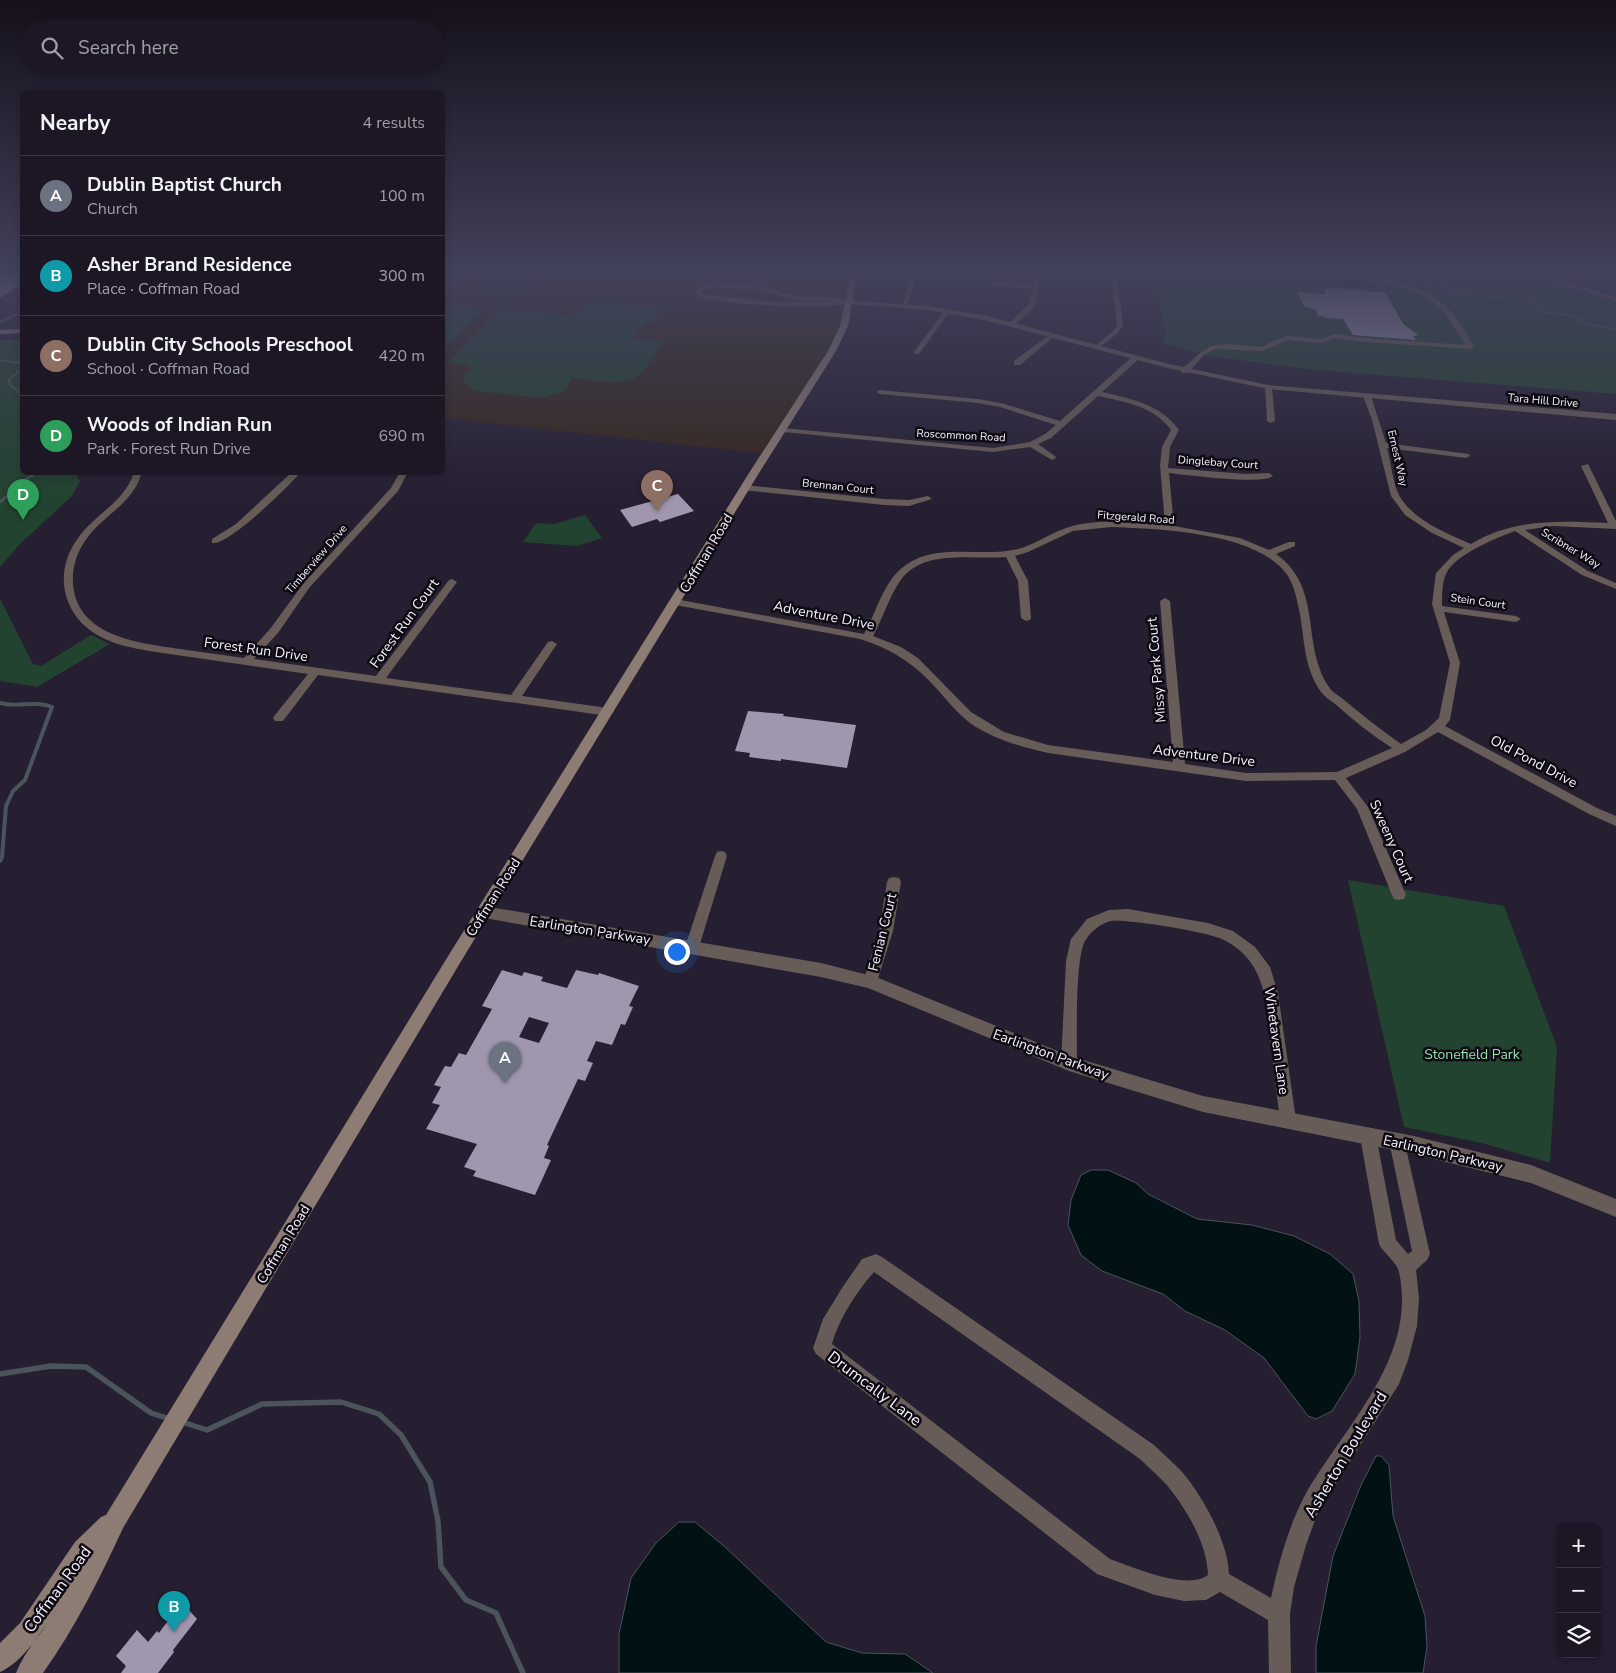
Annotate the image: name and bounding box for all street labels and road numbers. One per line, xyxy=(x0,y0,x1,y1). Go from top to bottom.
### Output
street label: Tara Hill Drive xyxy=(1507,390,1579,411)
street label: Roscommon Road xyxy=(916,426,1006,445)
street label: Ernest Way xyxy=(1384,429,1411,488)
street label: Dinglebay Court xyxy=(1177,452,1259,473)
street label: Brennan Court xyxy=(801,475,875,498)
street label: Fitzgerald Road xyxy=(1097,507,1175,528)
street label: Coffman Road xyxy=(675,510,738,596)
street label: Timberview Drive xyxy=(282,521,351,597)
street label: Scribner Way xyxy=(1538,525,1603,572)
street label: Forest Run Court xyxy=(365,575,443,672)
street label: Stein Court xyxy=(1449,590,1507,613)
street label: Adventure Drive xyxy=(772,596,876,635)
street label: Missy Park Court xyxy=(1142,616,1171,723)
street label: Forest Run Drive xyxy=(203,633,309,666)
street label: Old Pond Drive xyxy=(1487,731,1581,792)
street label: Adventure Drive xyxy=(1152,740,1256,771)
street label: Sweeny Court xyxy=(1365,797,1418,886)
street label: Coffman Road xyxy=(462,854,525,940)
street label: Fenian Court xyxy=(864,891,901,973)
street label: Earlington Parkway xyxy=(528,912,653,950)
street label: Winetavern Lane xyxy=(1260,986,1293,1096)
street label: Earlington Parkway xyxy=(990,1025,1112,1085)
street label: Earlington Parkway xyxy=(1381,1130,1505,1177)
street label: Coffman Road xyxy=(252,1201,315,1287)
street label: Drumcally Lane xyxy=(823,1346,926,1431)
street label: Asherton Boulevard xyxy=(1299,1387,1392,1522)
street label: Coffman Road xyxy=(19,1542,97,1637)

